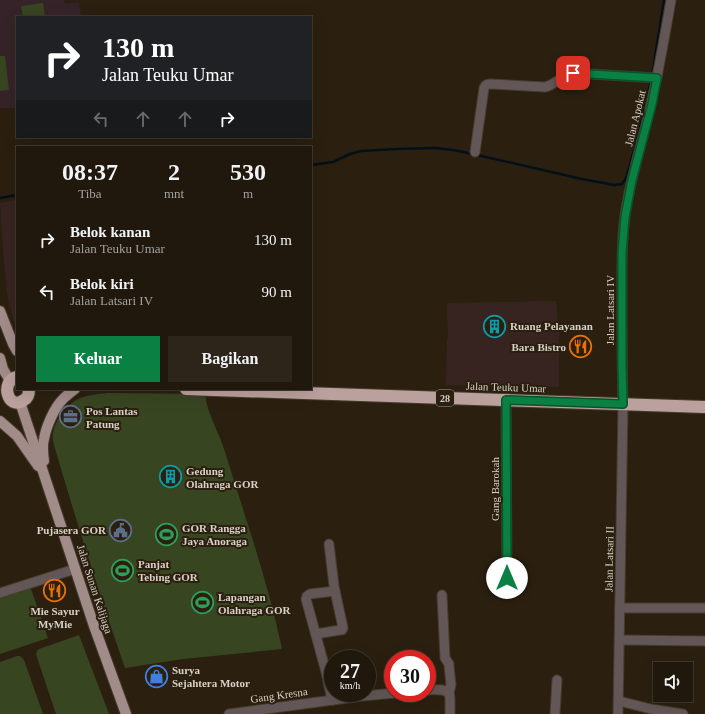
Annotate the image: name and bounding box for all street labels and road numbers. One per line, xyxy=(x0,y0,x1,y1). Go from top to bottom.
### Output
street label: Jalan Apokat xyxy=(622,89,648,147)
street label: Jalan Latsari IV xyxy=(604,275,616,345)
street label: Jalan Teuku Umar xyxy=(466,380,547,394)
road number: 28 xyxy=(436,390,454,406)
street label: Gang Barokah xyxy=(489,457,501,521)
street label: Jalan Latsari II xyxy=(602,526,616,592)
street label: Jalan Sunan Kalijaga xyxy=(75,543,115,635)
street label: Gang Kresna xyxy=(250,685,309,705)

